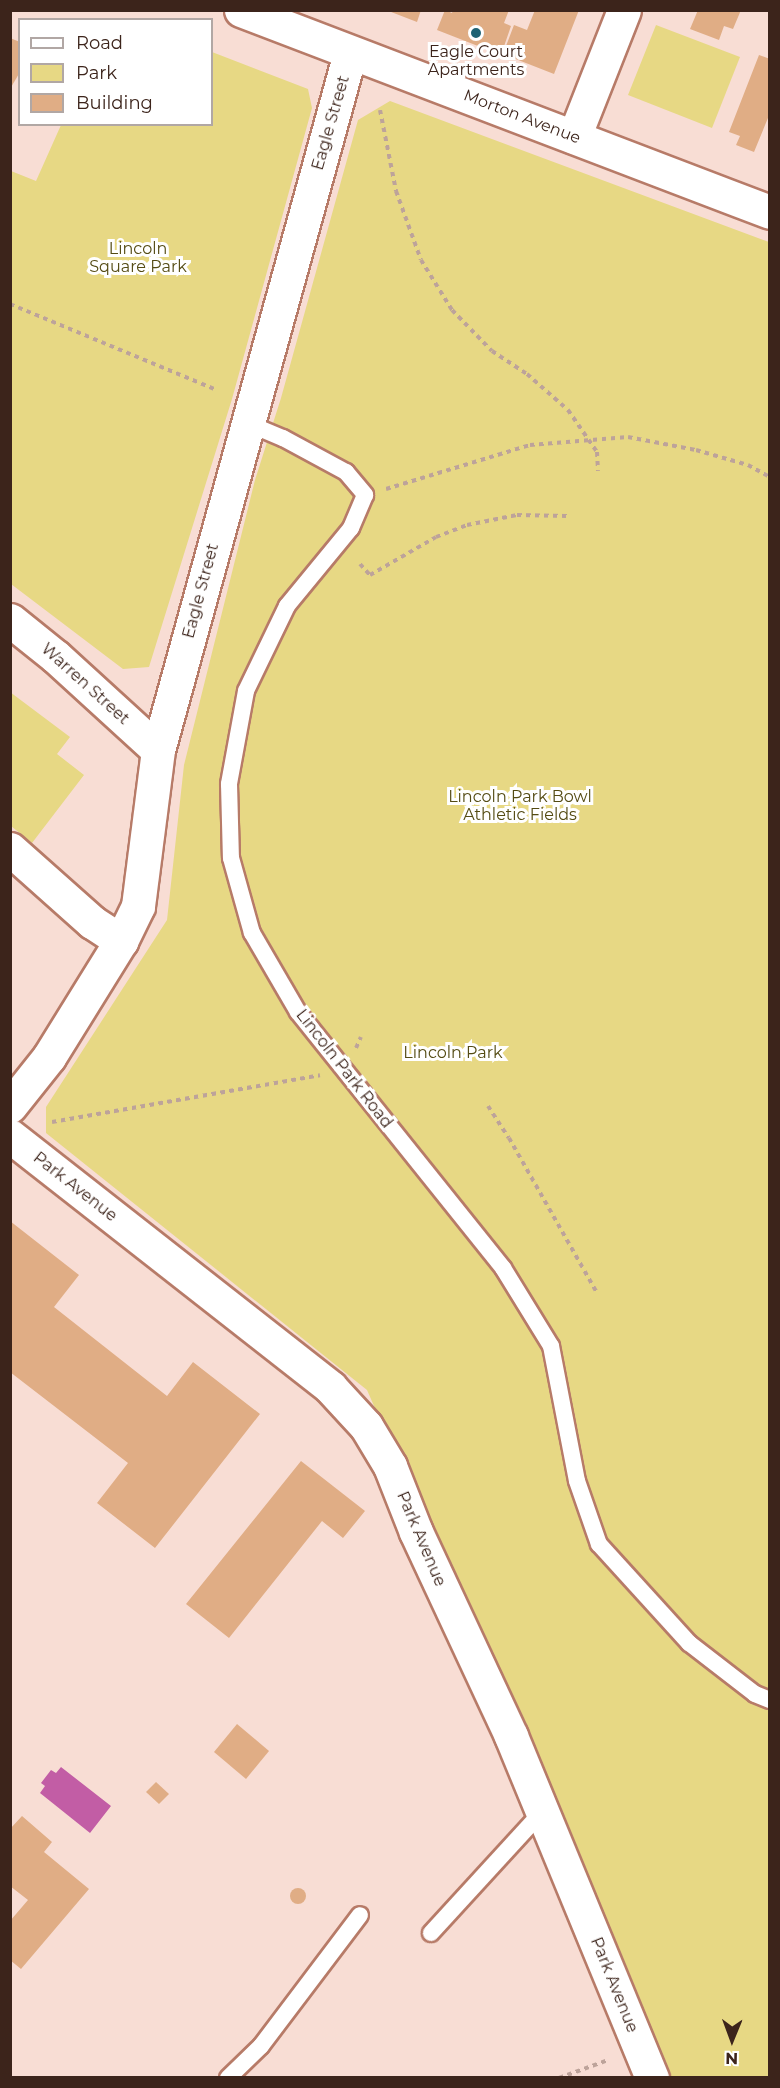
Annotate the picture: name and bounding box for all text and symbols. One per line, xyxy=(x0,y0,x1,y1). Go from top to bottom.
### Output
legend xyxy=(18,18,213,126)
marker: Eagle Court Apartments xyxy=(469,26,483,40)
text: Road xyxy=(76,32,123,54)
place label: Eagle Court Apartments xyxy=(428,42,524,80)
text: Park xyxy=(76,62,117,84)
street label: Eagle Street xyxy=(308,73,354,173)
street label: Morton Avenue xyxy=(461,86,583,148)
text: Building xyxy=(76,92,153,114)
park label: Lincoln Square Park xyxy=(89,239,187,277)
street label: Eagle Street xyxy=(179,541,223,641)
street label: Warren Street xyxy=(37,639,133,729)
park label: Lincoln Park Bowl Athletic Fields xyxy=(448,787,592,825)
street label: Lincoln Park Road xyxy=(292,1006,396,1132)
park label: Lincoln Park xyxy=(403,1043,503,1063)
street label: Park Avenue xyxy=(29,1148,121,1226)
street label: Park Avenue xyxy=(392,1489,450,1589)
street label: Park Avenue xyxy=(586,1935,642,2035)
north arrow xyxy=(702,2010,762,2070)
text: N xyxy=(725,2049,738,2068)

